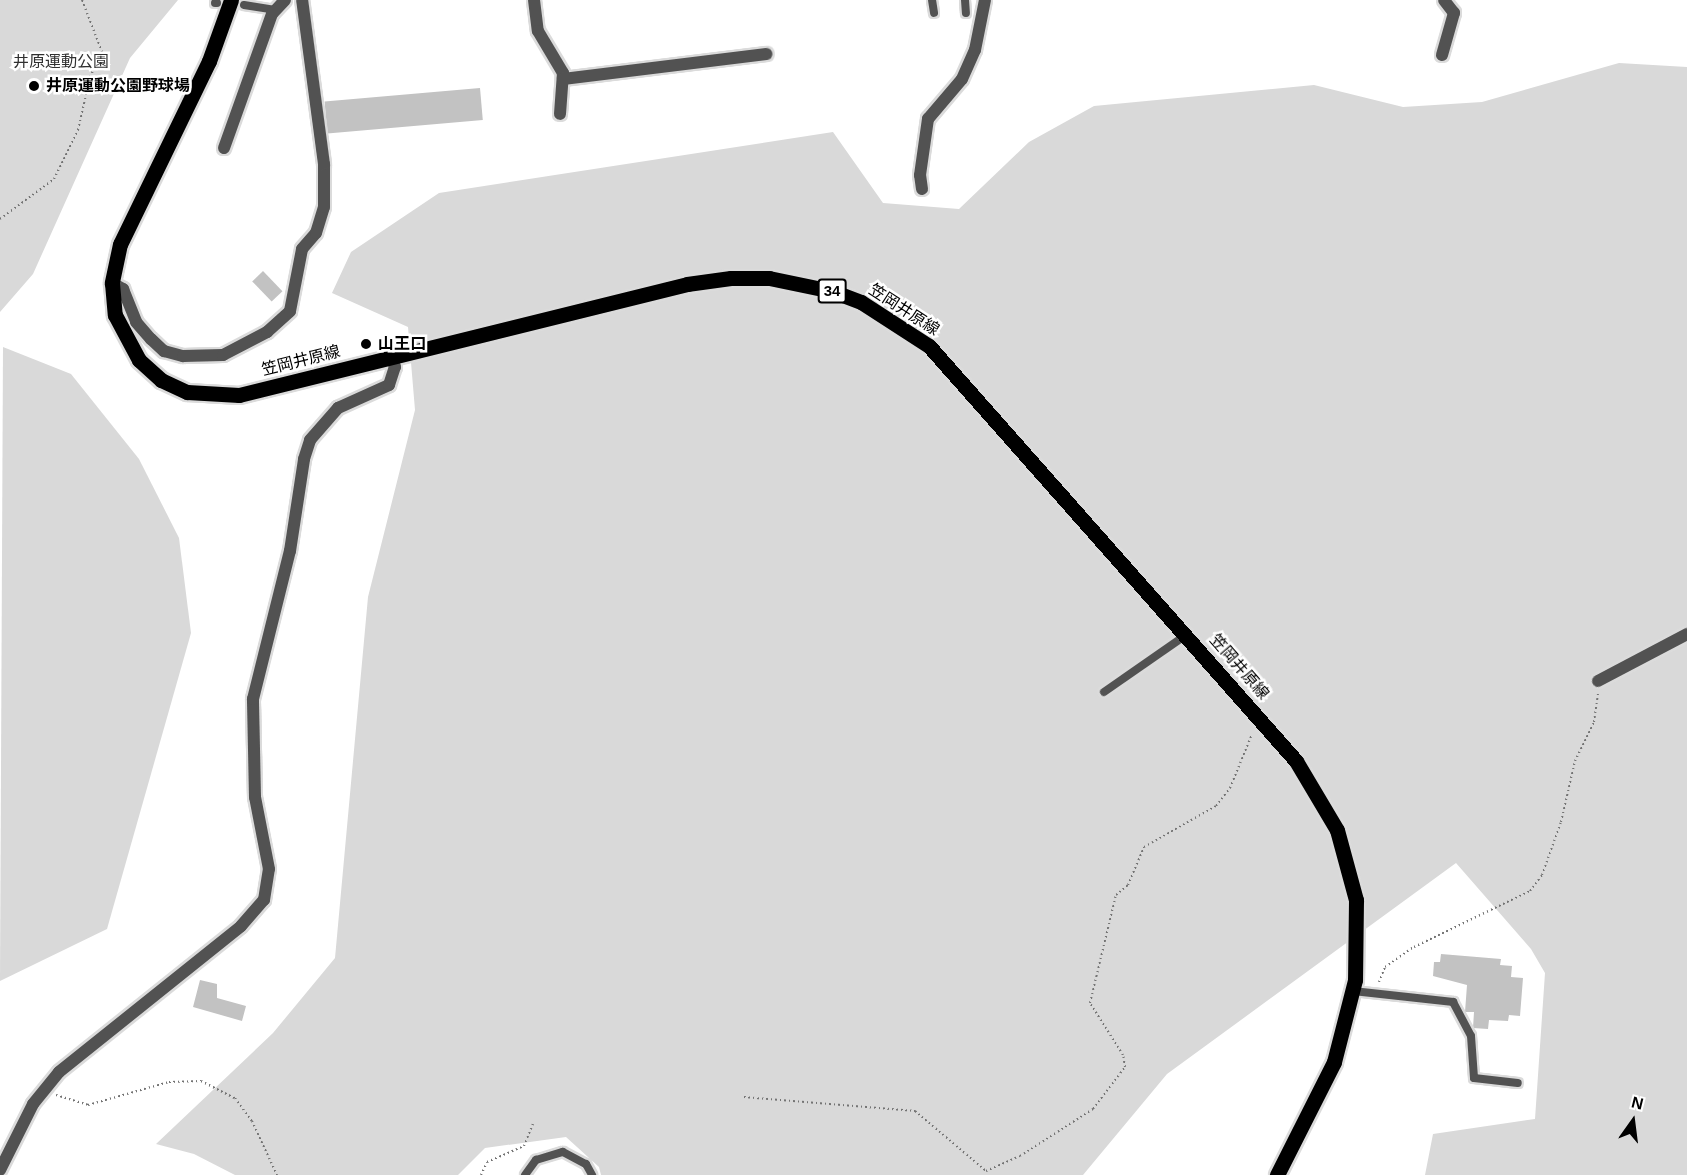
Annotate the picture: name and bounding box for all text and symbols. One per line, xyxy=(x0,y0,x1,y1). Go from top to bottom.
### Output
park label: 井原運動公園 xyxy=(13,52,109,72)
place label: 井原運動公園野球場 xyxy=(46,76,190,96)
marker: 井原運動公園野球場 xyxy=(27,79,41,93)
road number: 34 xyxy=(817,279,847,303)
street label: 笠岡井原線 xyxy=(865,280,943,340)
place label: 山王口 xyxy=(378,334,426,354)
marker: 山王口 xyxy=(359,337,373,351)
street label: 笠岡井原線 xyxy=(260,342,342,380)
street label: 笠岡井原線 xyxy=(1206,631,1272,703)
north arrow xyxy=(1603,1091,1663,1151)
text: N xyxy=(1630,1093,1645,1113)

